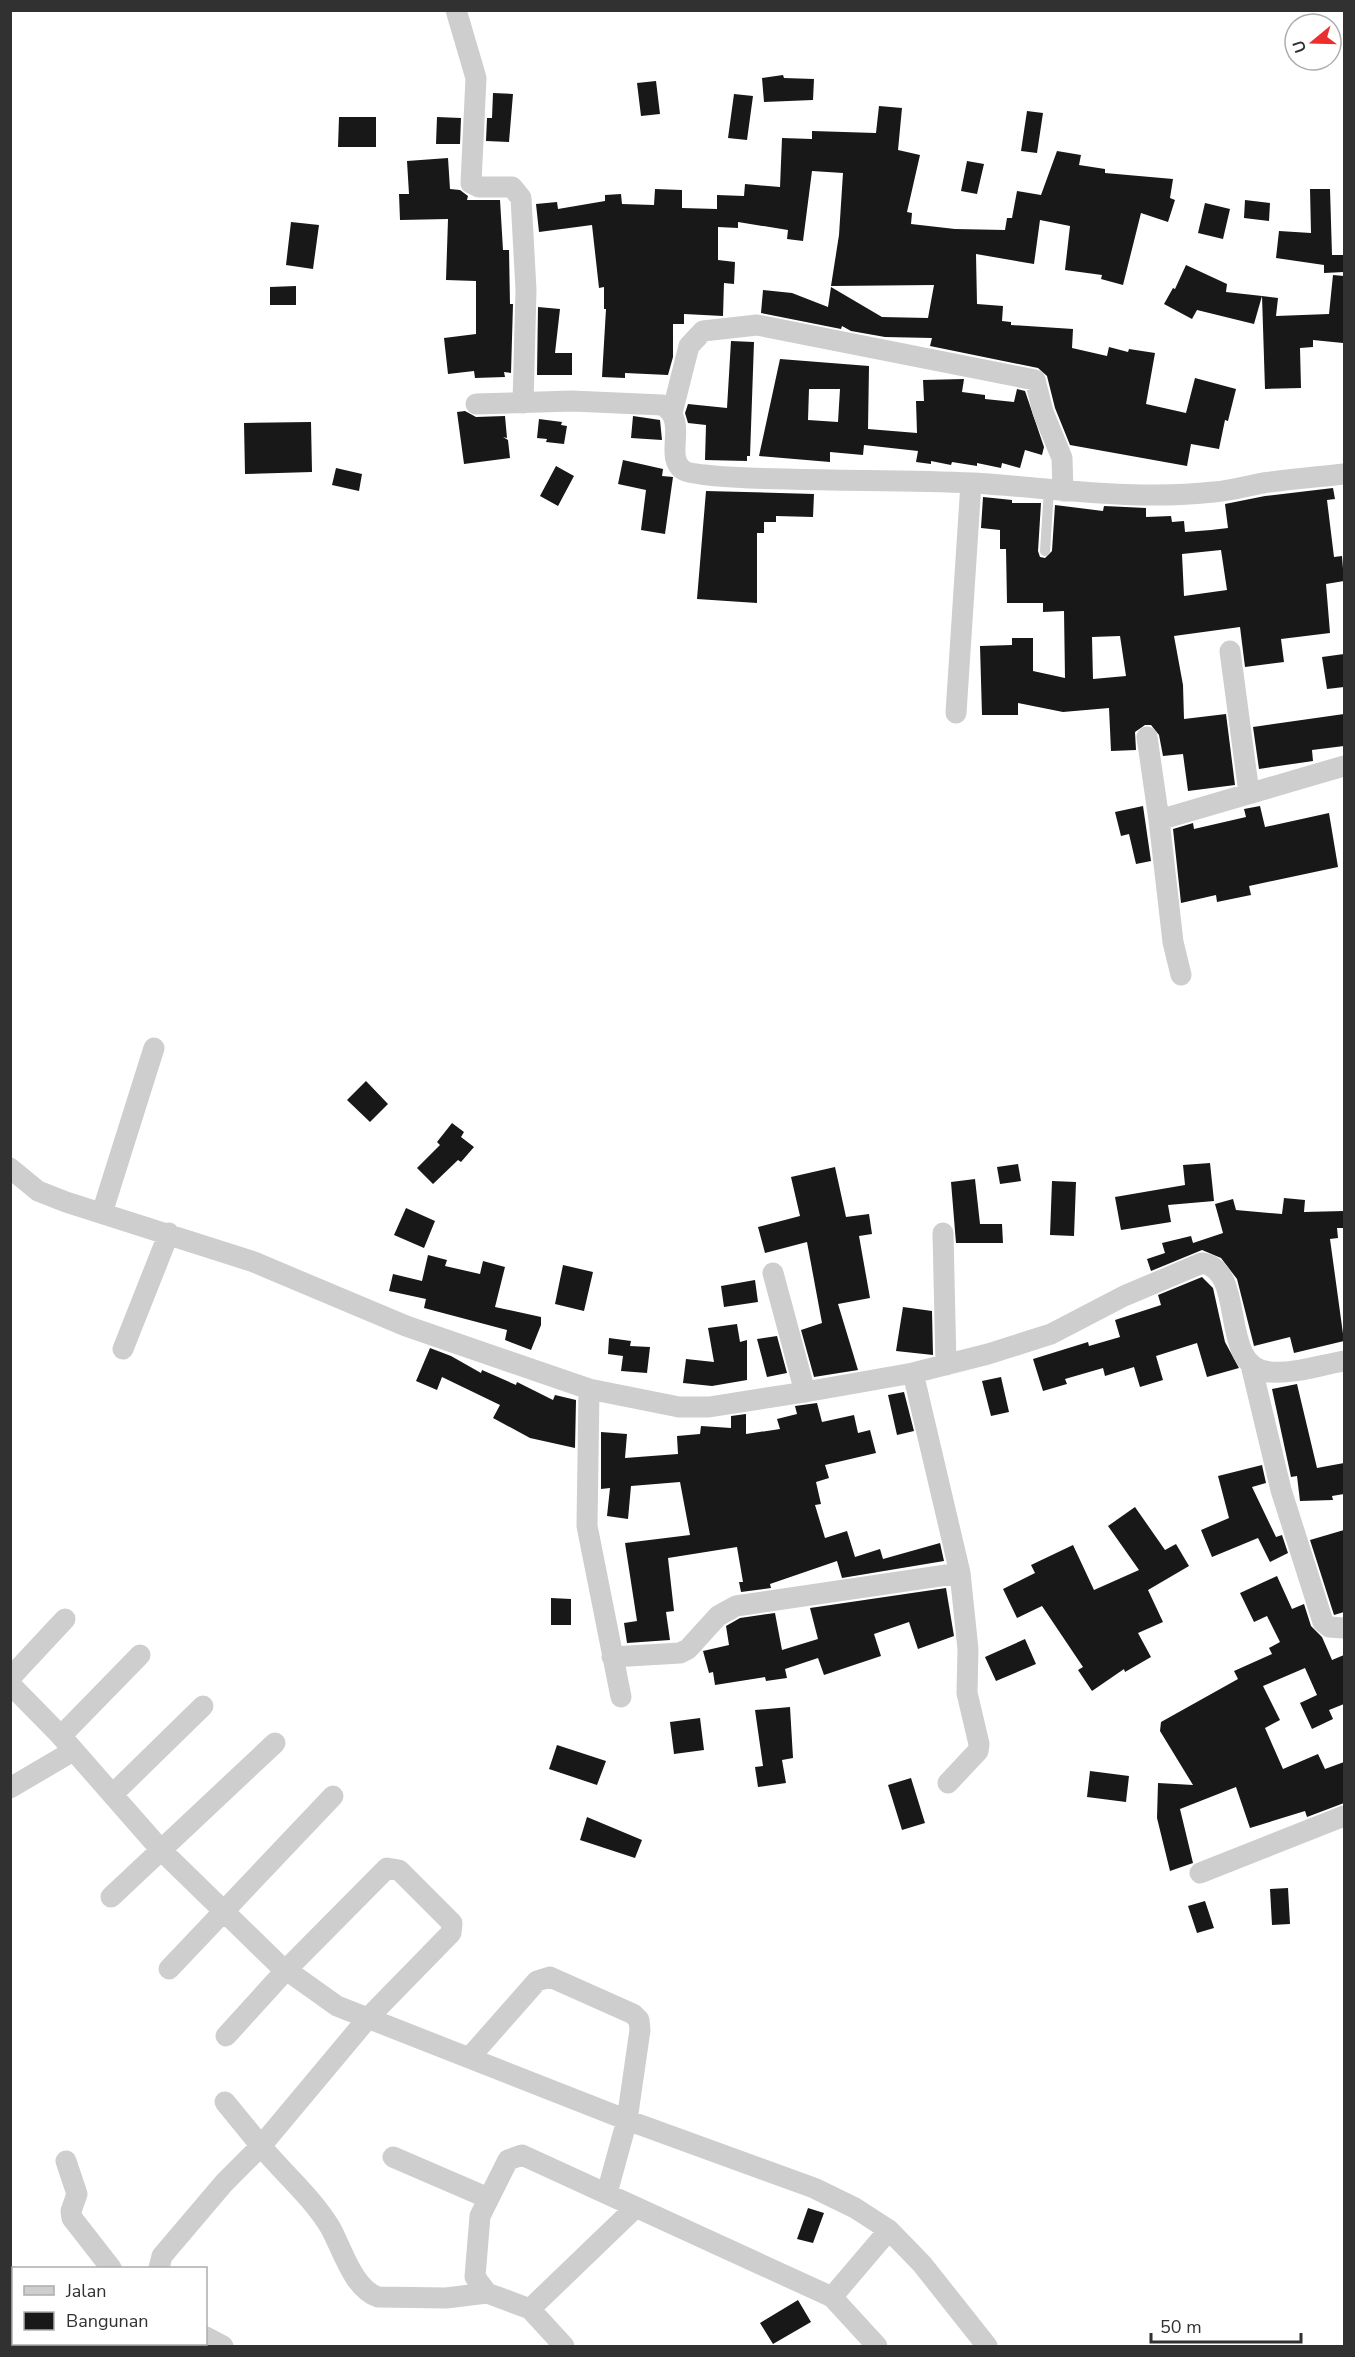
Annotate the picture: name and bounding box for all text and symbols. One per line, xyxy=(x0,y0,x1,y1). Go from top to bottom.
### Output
north arrow xyxy=(1283,12,1343,72)
text: U xyxy=(1287,37,1312,56)
legend xyxy=(12,2267,207,2345)
text: Jalan xyxy=(65,2279,106,2303)
scale bar xyxy=(1151,2306,1301,2344)
text: Bangunan xyxy=(66,2309,149,2333)
text: 50 m xyxy=(1160,2315,1202,2339)

